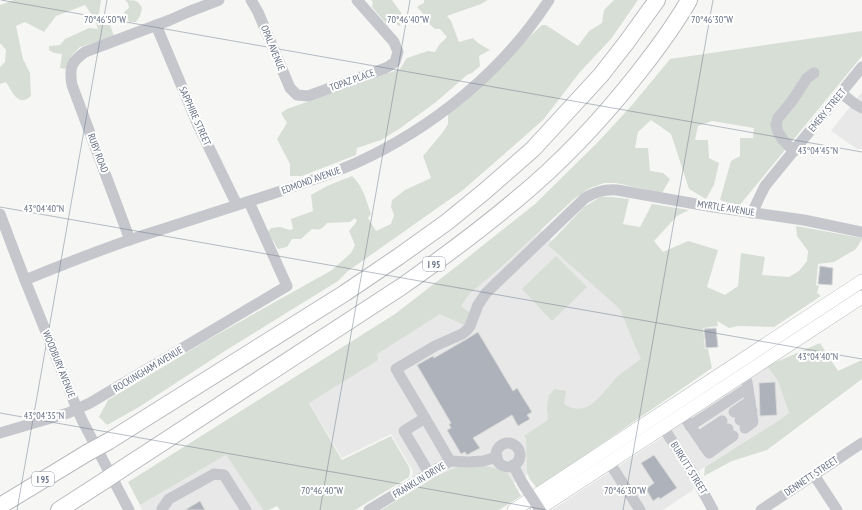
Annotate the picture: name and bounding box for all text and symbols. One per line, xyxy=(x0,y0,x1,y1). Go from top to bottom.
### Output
text: 70°46'50"W xyxy=(84,13,126,26)
text: 70°46'40"W xyxy=(387,13,429,26)
text: 70°46'30"W xyxy=(691,13,733,26)
street label: OPAL AVENUE xyxy=(258,23,288,73)
street label: TOPAZ PLACE xyxy=(328,66,376,94)
street label: SAPPHIRE STREET xyxy=(176,84,214,148)
street label: EMERY STREET xyxy=(805,85,849,134)
street label: RUBY ROAD xyxy=(85,132,111,174)
text: 43°04'45"N xyxy=(798,144,838,157)
street label: EDMOND AVENUE xyxy=(280,163,342,197)
street label: MYRTLE AVENUE xyxy=(696,197,756,219)
text: 43°04'40"N xyxy=(24,202,64,215)
road number: I 95 xyxy=(423,257,445,271)
street label: WOODBURY AVENUE xyxy=(40,328,78,400)
street label: ROCKINGHAM AVENUE xyxy=(111,343,185,395)
text: 43°04'40"N xyxy=(798,350,838,363)
text: 43°04'35"N xyxy=(24,409,64,422)
street label: BURKITT STREET xyxy=(668,439,711,497)
street label: DENNETT STREET xyxy=(782,453,841,499)
street label: FRANKLIN DRIVE xyxy=(390,459,448,501)
road number: I 95 xyxy=(32,472,54,486)
text: 70°46'40"W xyxy=(301,484,343,497)
text: 70°46'30"W xyxy=(604,484,646,497)

